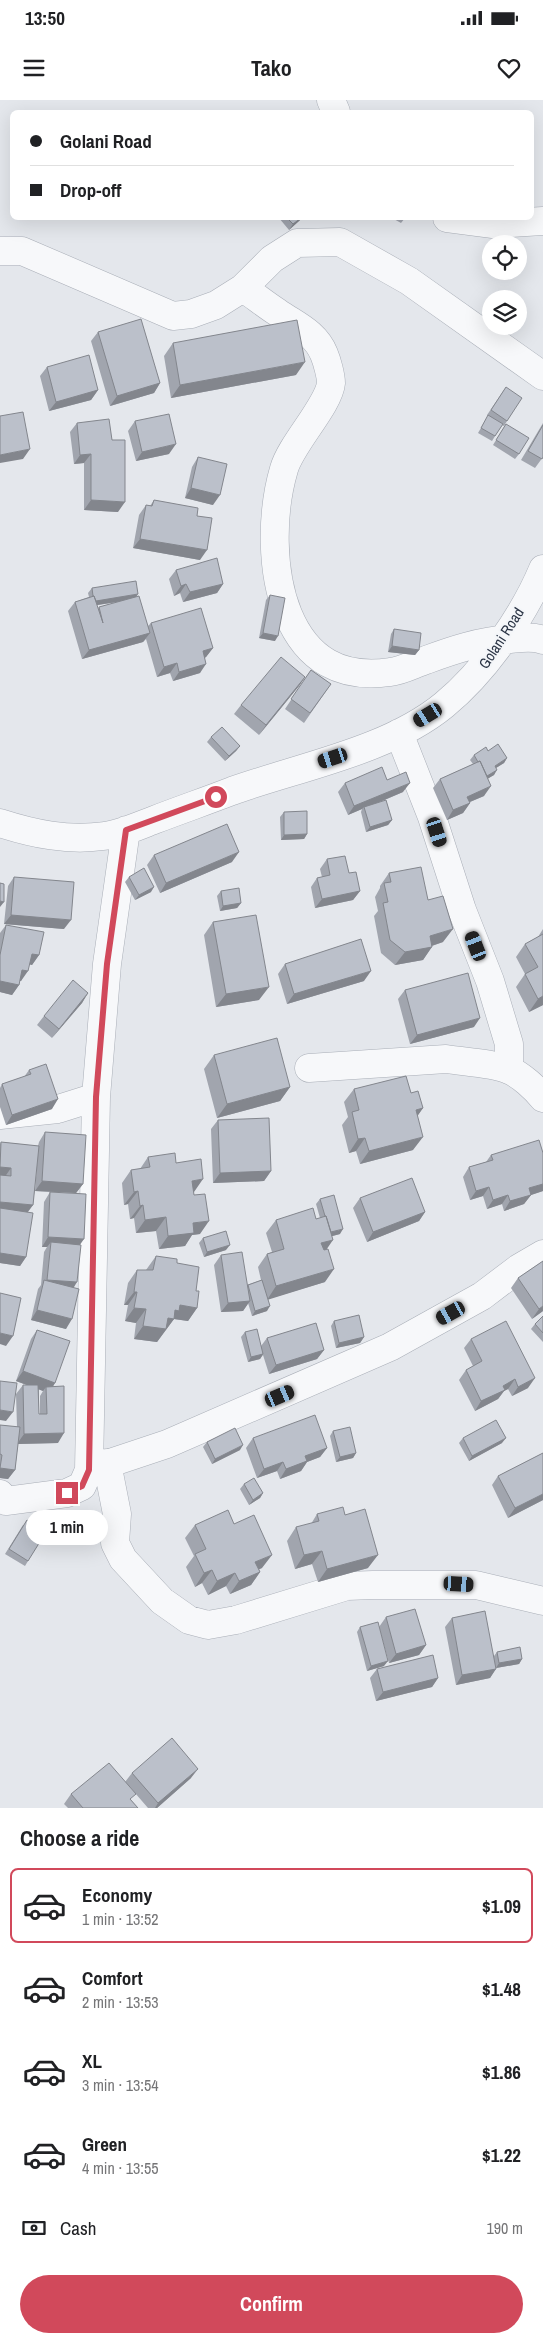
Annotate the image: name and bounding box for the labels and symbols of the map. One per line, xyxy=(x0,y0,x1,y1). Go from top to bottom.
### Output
street label: Golani Road xyxy=(473,603,529,673)
car xyxy=(411,701,444,729)
car xyxy=(316,746,349,770)
route start xyxy=(205,786,227,808)
car xyxy=(425,815,448,849)
car xyxy=(463,929,488,963)
car xyxy=(434,1299,467,1327)
car xyxy=(263,1383,296,1409)
route end xyxy=(56,1482,78,1504)
callout: 1 min xyxy=(26,1510,108,1546)
car xyxy=(443,1576,474,1592)

